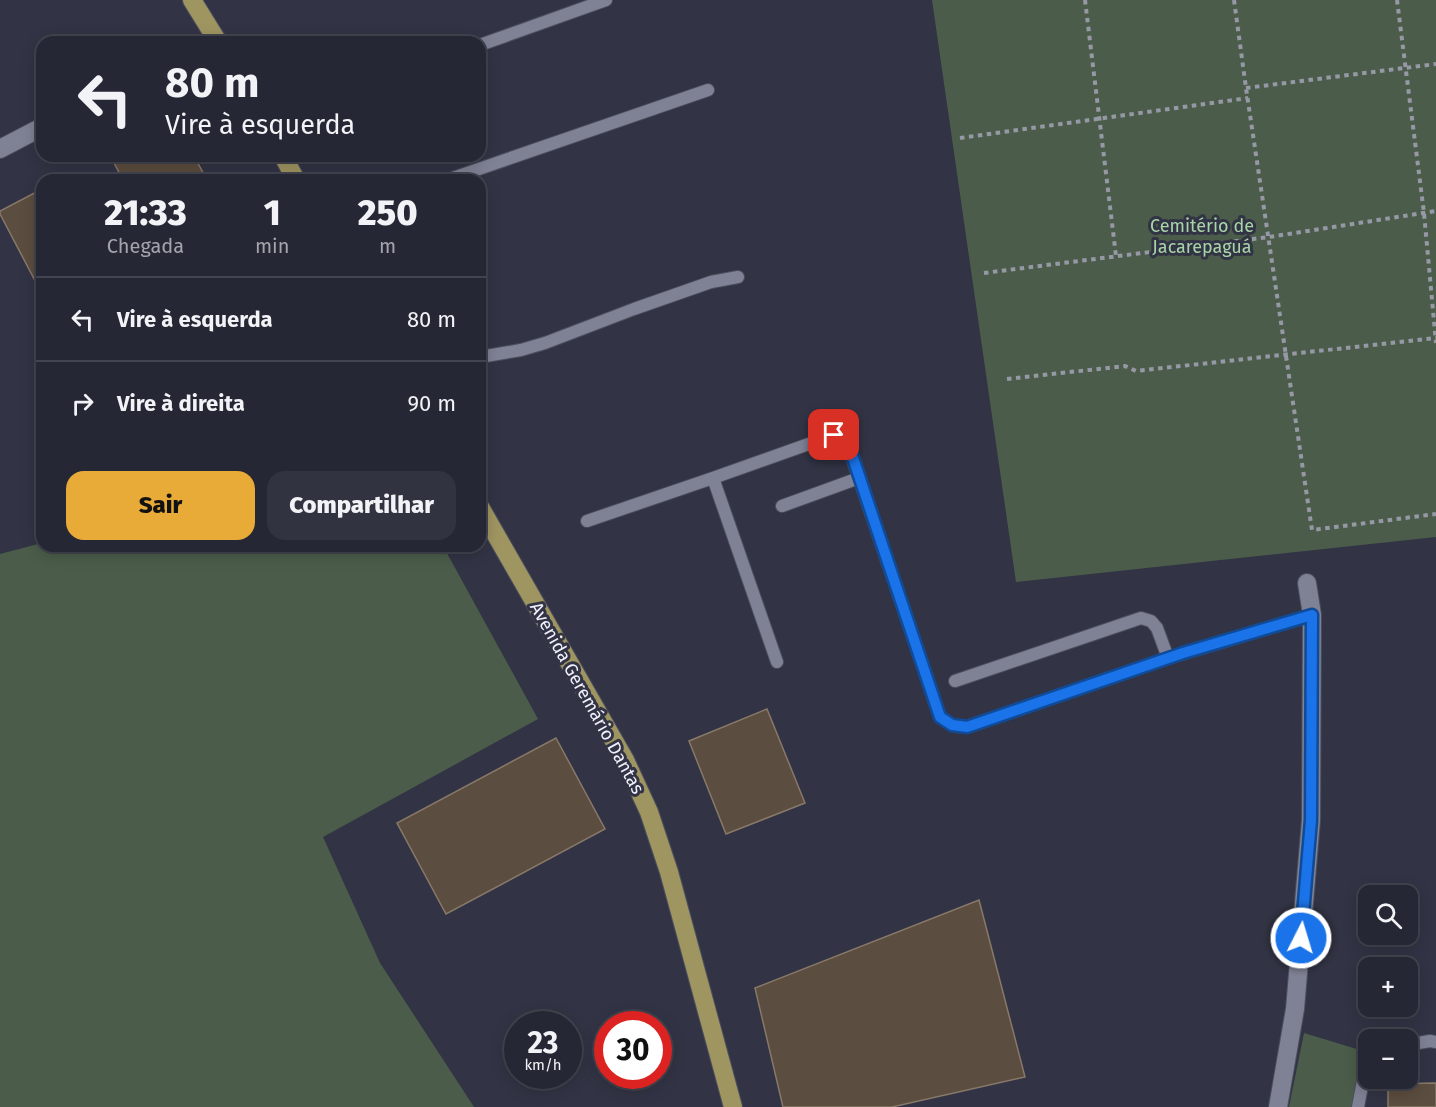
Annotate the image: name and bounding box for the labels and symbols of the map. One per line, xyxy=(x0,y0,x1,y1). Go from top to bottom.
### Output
park label: Cemitério de Jacarepaguá xyxy=(1150,215,1254,258)
pin xyxy=(808,409,859,460)
street label: Avenida Geremário Dantas xyxy=(525,598,649,798)
position arrow xyxy=(1269,906,1333,970)
speed limit sign: 30 xyxy=(594,1011,672,1089)

